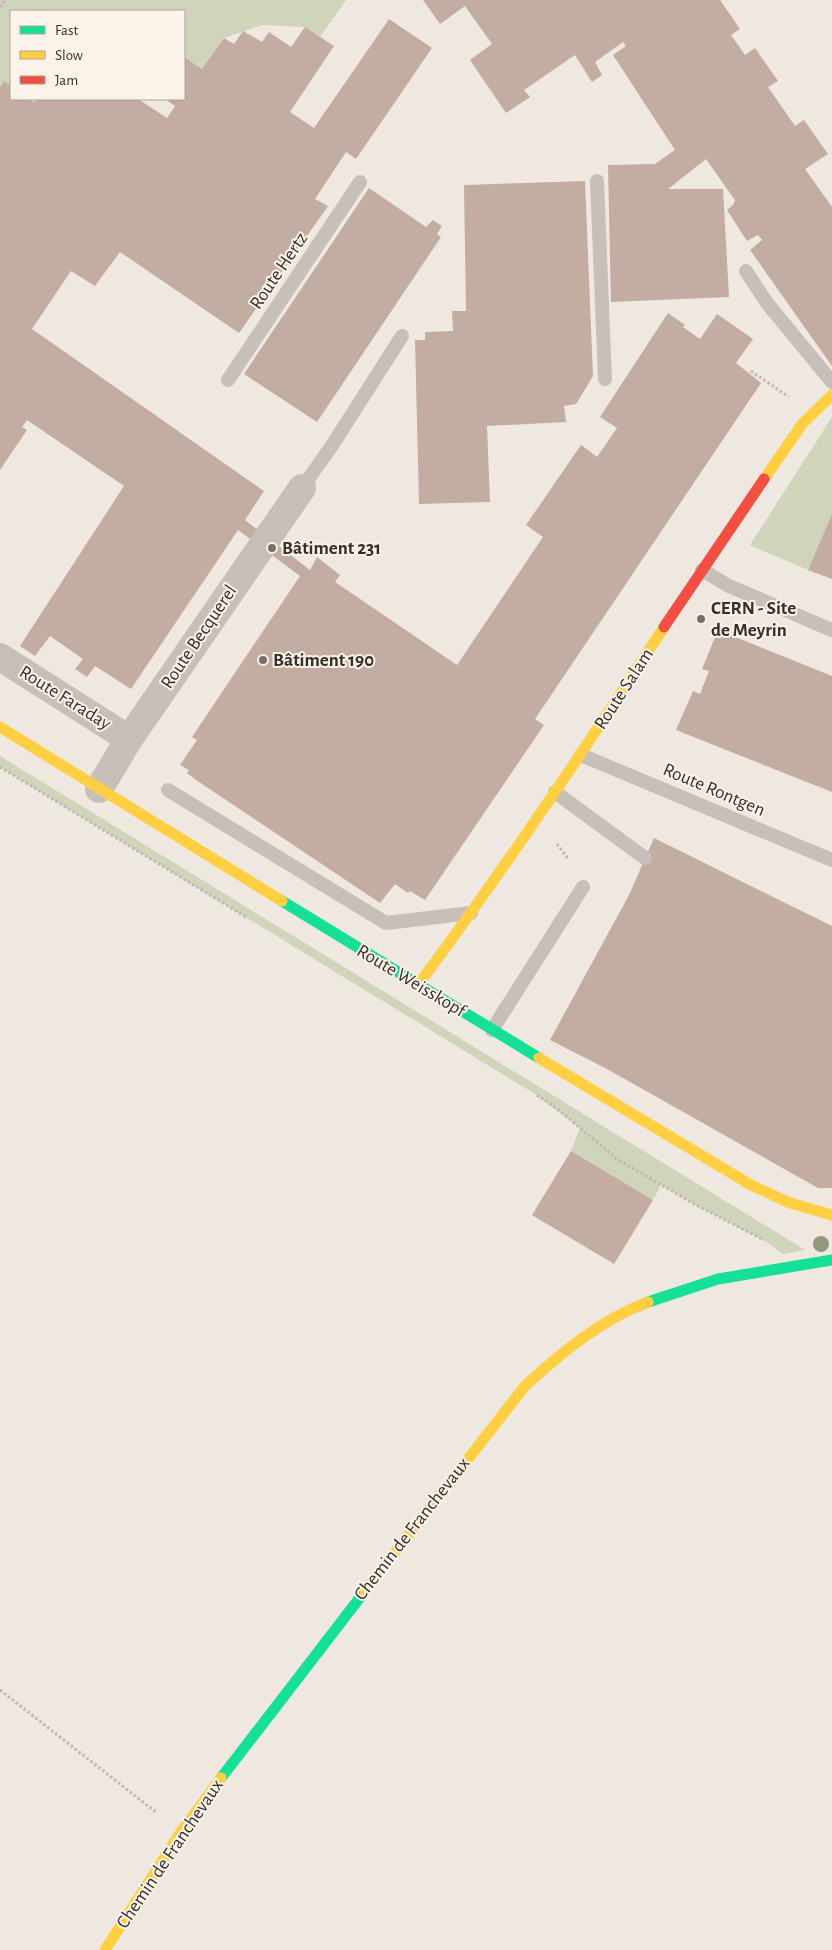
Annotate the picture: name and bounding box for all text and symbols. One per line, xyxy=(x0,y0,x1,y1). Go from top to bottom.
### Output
legend xyxy=(10,10,185,100)
text: Fast xyxy=(55,23,79,38)
text: Slow xyxy=(55,48,83,63)
text: Jam xyxy=(55,73,78,88)
street label: Route Hertz xyxy=(247,229,312,313)
place label: Bâtiment 231 xyxy=(282,539,381,558)
marker: Bâtiment 231 xyxy=(266,542,278,554)
street label: Route Becquerel xyxy=(157,582,241,692)
place label: CERN - Site de Meyrin xyxy=(711,599,796,640)
marker: CERN - Site de Meyrin xyxy=(695,613,707,625)
street label: Route Salam xyxy=(591,645,657,733)
place label: Bâtiment 190 xyxy=(273,651,374,670)
marker: Bâtiment 190 xyxy=(257,654,269,666)
street label: Route Faraday xyxy=(16,662,114,734)
street label: Route Rontgen xyxy=(660,760,768,820)
street label: Route Weisskopf xyxy=(353,941,470,1021)
street label: Chemin de Franchevaux xyxy=(351,1454,473,1604)
street label: Chemin de Franchevaux xyxy=(113,1776,227,1932)

